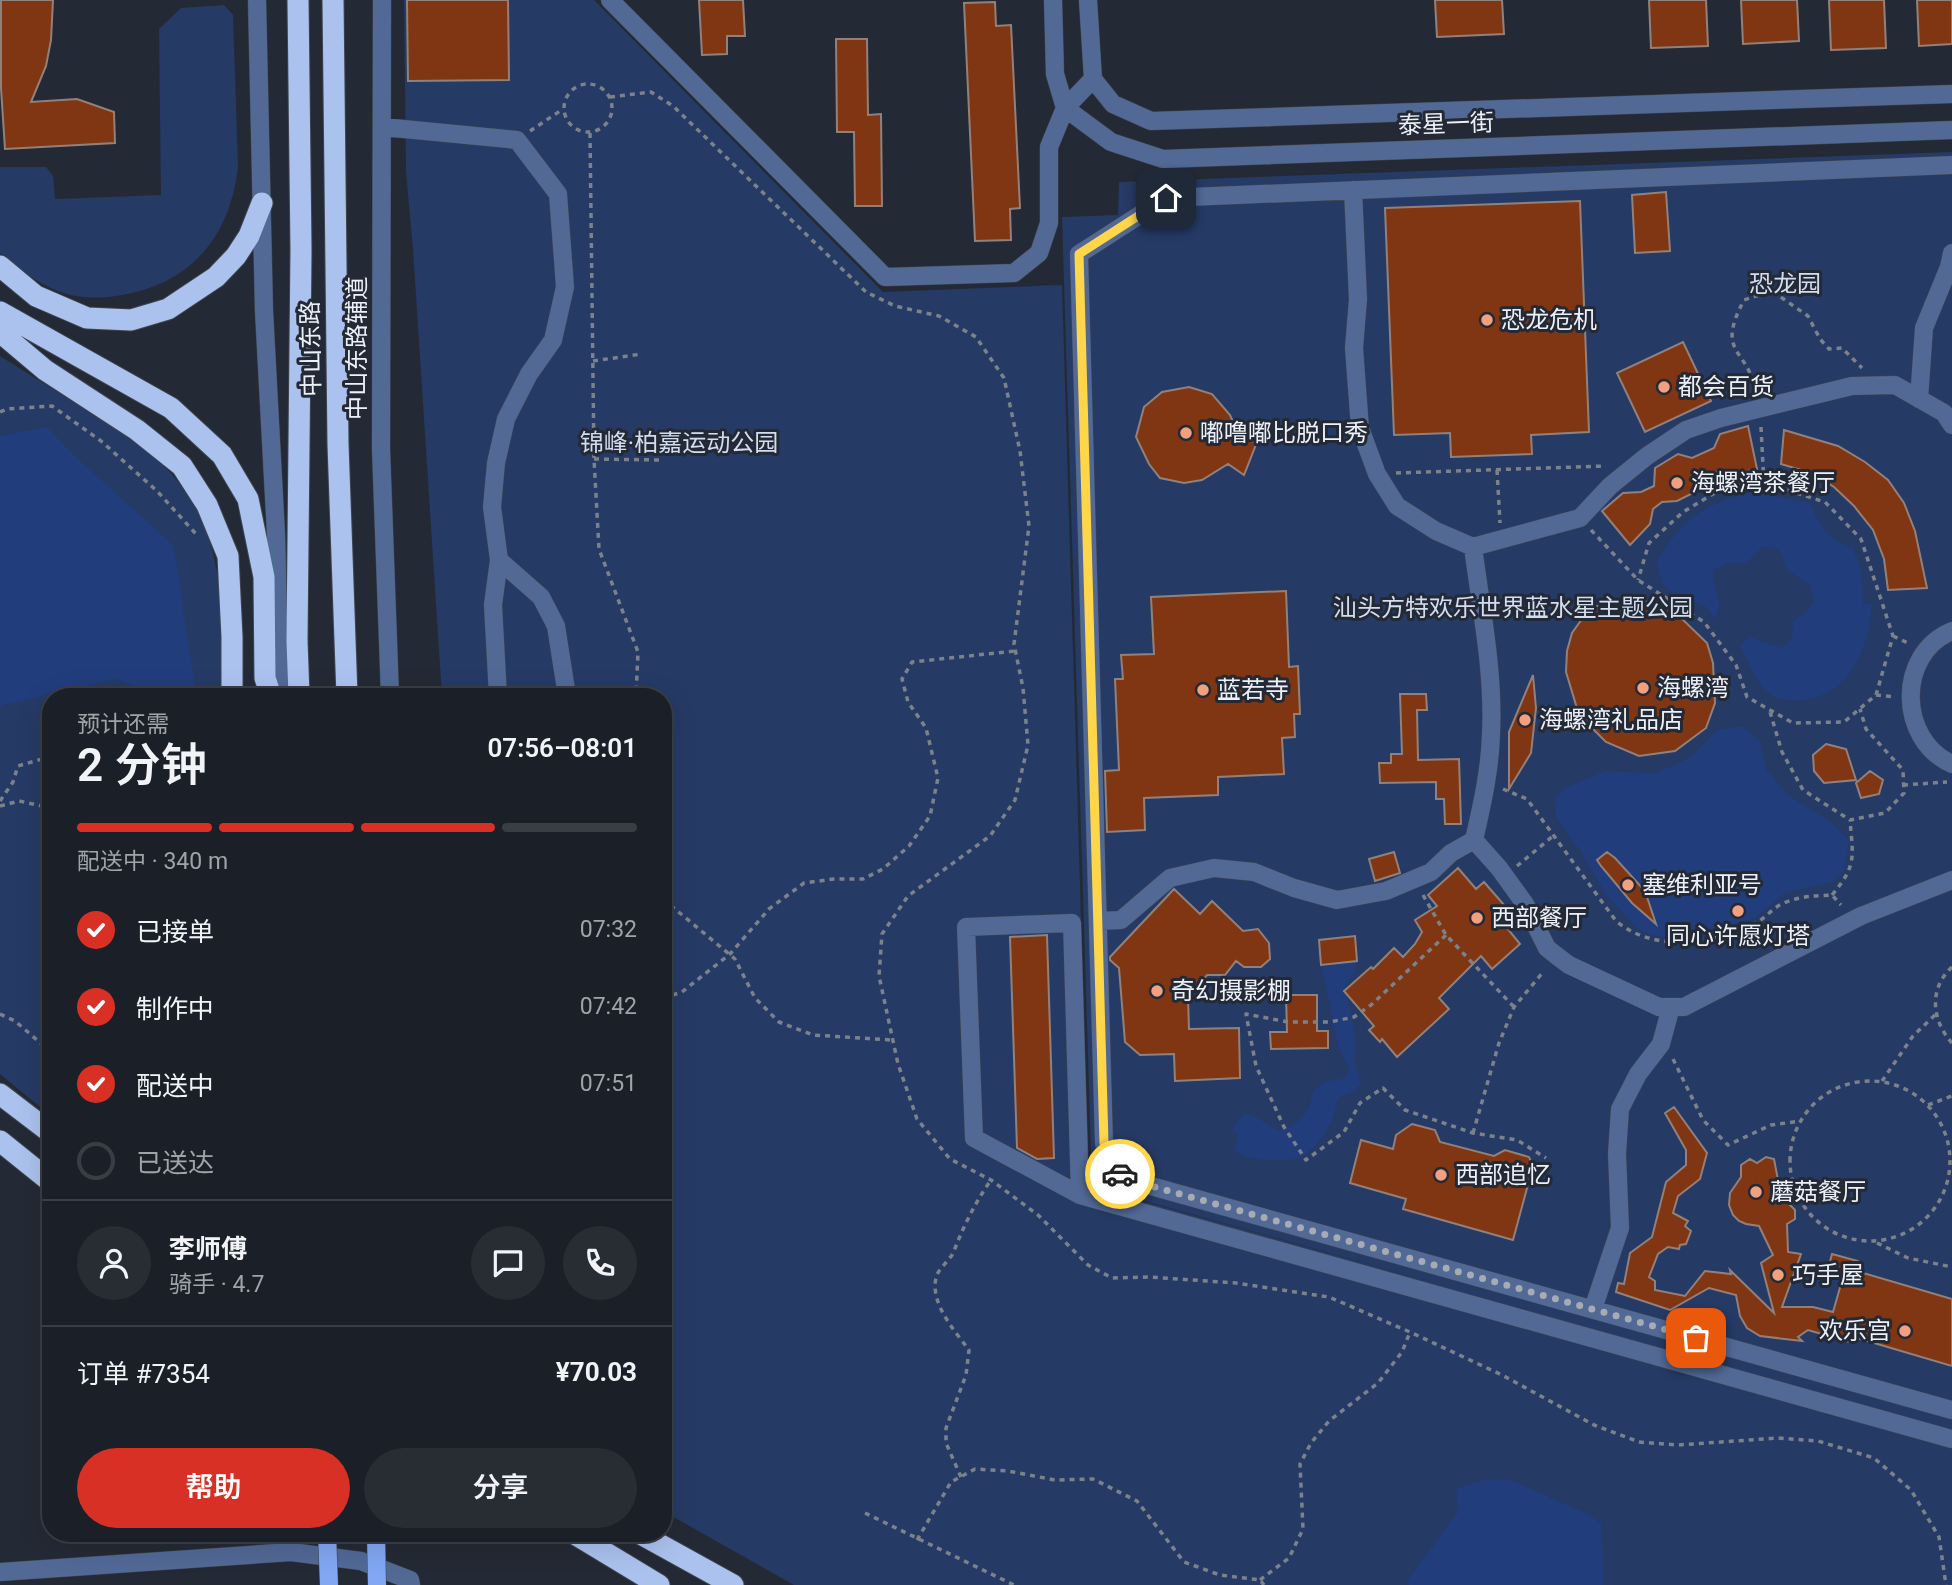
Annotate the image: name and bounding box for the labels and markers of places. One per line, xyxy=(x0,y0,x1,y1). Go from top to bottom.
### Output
pin xyxy=(1136,168,1196,228)
place label: 恐龙危机 xyxy=(1501,306,1597,334)
marker: 恐龙危机 xyxy=(1479,312,1495,328)
place label: 都会百货 xyxy=(1678,373,1774,401)
marker: 都会百货 xyxy=(1656,379,1672,395)
place label: 嘟噜嘟比脱口秀 xyxy=(1200,419,1368,447)
marker: 嘟噜嘟比脱口秀 xyxy=(1178,425,1194,441)
place label: 海螺湾茶餐厅 xyxy=(1691,469,1835,497)
marker: 海螺湾茶餐厅 xyxy=(1669,475,1685,491)
place label: 海螺湾 xyxy=(1657,674,1729,702)
place label: 蓝若寺 xyxy=(1217,676,1289,704)
marker: 海螺湾 xyxy=(1635,680,1651,696)
marker: 蓝若寺 xyxy=(1195,682,1211,698)
place label: 海螺湾礼品店 xyxy=(1539,706,1683,734)
marker: 海螺湾礼品店 xyxy=(1517,712,1533,728)
place label: 塞维利亚号 xyxy=(1642,871,1762,899)
marker: 塞维利亚号 xyxy=(1620,877,1636,893)
marker: 同心许愿灯塔 xyxy=(1730,903,1746,919)
place label: 西部餐厅 xyxy=(1491,904,1587,932)
marker: 西部餐厅 xyxy=(1469,910,1485,926)
place label: 同心许愿灯塔 xyxy=(1666,922,1810,950)
place label: 奇幻摄影棚 xyxy=(1171,977,1291,1005)
marker: 奇幻摄影棚 xyxy=(1149,983,1165,999)
place label: 西部追忆 xyxy=(1455,1161,1551,1189)
marker: 西部追忆 xyxy=(1433,1167,1449,1183)
place label: 蘑菇餐厅 xyxy=(1770,1178,1866,1206)
marker: 蘑菇餐厅 xyxy=(1748,1184,1764,1200)
place label: 巧手屋 xyxy=(1792,1261,1864,1289)
marker: 巧手屋 xyxy=(1770,1267,1786,1283)
pin xyxy=(1666,1308,1726,1368)
place label: 欢乐宫 xyxy=(1819,1317,1891,1345)
marker: 欢乐宫 xyxy=(1897,1323,1913,1339)

